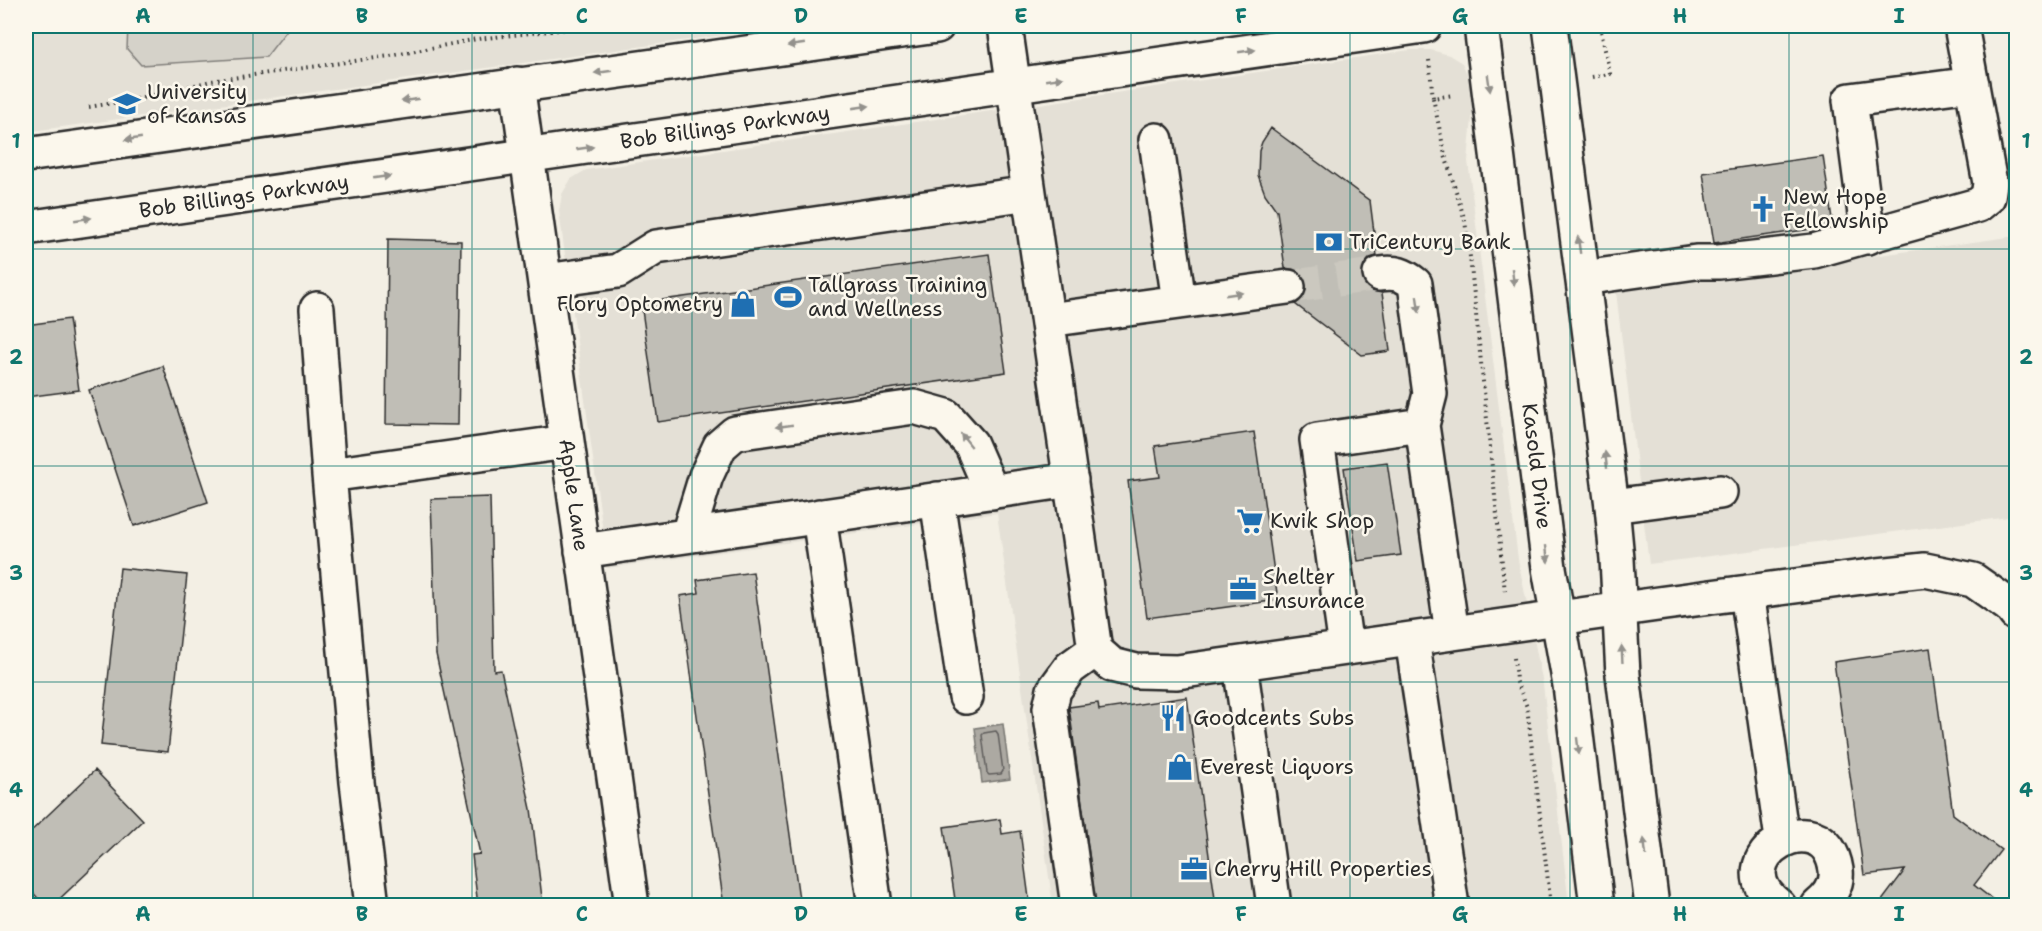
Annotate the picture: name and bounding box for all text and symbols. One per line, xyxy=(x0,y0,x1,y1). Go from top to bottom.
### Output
text: A xyxy=(135,3,151,29)
text: B xyxy=(356,3,368,29)
text: C xyxy=(576,3,588,29)
text: D xyxy=(794,3,808,29)
text: E xyxy=(1014,3,1028,29)
text: F xyxy=(1235,3,1247,29)
text: G xyxy=(1452,3,1468,29)
text: H xyxy=(1673,3,1687,29)
text: I xyxy=(1893,3,1905,29)
one-way arrow xyxy=(786,41,805,50)
one-way arrow xyxy=(1238,47,1257,56)
one-way arrow xyxy=(593,68,612,77)
one-way arrow xyxy=(1485,74,1494,93)
one-way arrow xyxy=(1045,75,1064,84)
place label: University of Kansas xyxy=(147,78,247,130)
school or university icon: University of Kansas xyxy=(112,89,142,119)
one-way arrow xyxy=(400,95,419,104)
street label: Bob Billings Parkway xyxy=(618,98,832,156)
one-way arrow xyxy=(852,103,871,112)
text: 1 xyxy=(11,128,21,154)
text: 1 xyxy=(2021,128,2031,154)
one-way arrow xyxy=(124,135,143,144)
one-way arrow xyxy=(576,143,595,152)
street label: Bob Billings Parkway xyxy=(137,167,351,225)
one-way arrow xyxy=(373,172,392,181)
place label: New Hope Fellowship xyxy=(1783,183,1889,235)
church icon: New Hope Fellowship xyxy=(1748,194,1778,224)
one-way arrow xyxy=(74,215,93,224)
bank icon: TriCentury Bank xyxy=(1314,227,1344,257)
place label: TriCentury Bank xyxy=(1349,228,1511,256)
one-way arrow xyxy=(1574,236,1583,255)
one-way arrow xyxy=(1509,268,1518,287)
place label: Tallgrass Training and Wellness xyxy=(808,271,987,323)
sports icon: Tallgrass Training and Wellness xyxy=(773,282,803,312)
shop icon: Flory Optometry xyxy=(728,289,758,319)
place label: Flory Optometry xyxy=(556,290,723,318)
one-way arrow xyxy=(1224,290,1243,299)
one-way arrow xyxy=(1413,294,1422,313)
text: 2 xyxy=(9,344,23,370)
text: 2 xyxy=(2019,344,2033,370)
street label: Kasold Drive xyxy=(1515,401,1559,531)
one-way arrow xyxy=(775,422,794,431)
one-way arrow xyxy=(961,432,973,447)
street label: Apple Lane xyxy=(552,437,596,553)
one-way arrow xyxy=(1601,450,1610,469)
supermarket icon: Kwik Shop xyxy=(1235,506,1265,536)
place label: Kwik Shop xyxy=(1270,507,1374,535)
one-way arrow xyxy=(1543,544,1552,563)
text: 3 xyxy=(9,560,23,586)
text: 3 xyxy=(2019,560,2033,586)
place label: Shelter Insurance xyxy=(1263,563,1365,615)
office icon: Shelter Insurance xyxy=(1228,574,1258,604)
one-way arrow xyxy=(1618,644,1627,663)
restaurant icon: Goodcents Subs xyxy=(1158,703,1188,733)
place label: Goodcents Subs xyxy=(1193,704,1355,732)
one-way arrow xyxy=(1573,737,1582,756)
shop icon: Everest Liquors xyxy=(1165,752,1195,782)
place label: Everest Liquors xyxy=(1200,753,1354,781)
text: 4 xyxy=(9,777,23,803)
text: 4 xyxy=(2019,777,2033,803)
one-way arrow xyxy=(1640,838,1649,857)
office icon: Cherry Hill Properties xyxy=(1179,854,1209,884)
place label: Cherry Hill Properties xyxy=(1214,855,1432,883)
text: A xyxy=(135,901,151,927)
text: B xyxy=(356,901,368,927)
text: C xyxy=(576,901,588,927)
text: D xyxy=(794,901,808,927)
text: E xyxy=(1014,901,1028,927)
text: F xyxy=(1235,901,1247,927)
text: G xyxy=(1452,901,1468,927)
text: H xyxy=(1673,901,1687,927)
text: I xyxy=(1893,901,1905,927)

